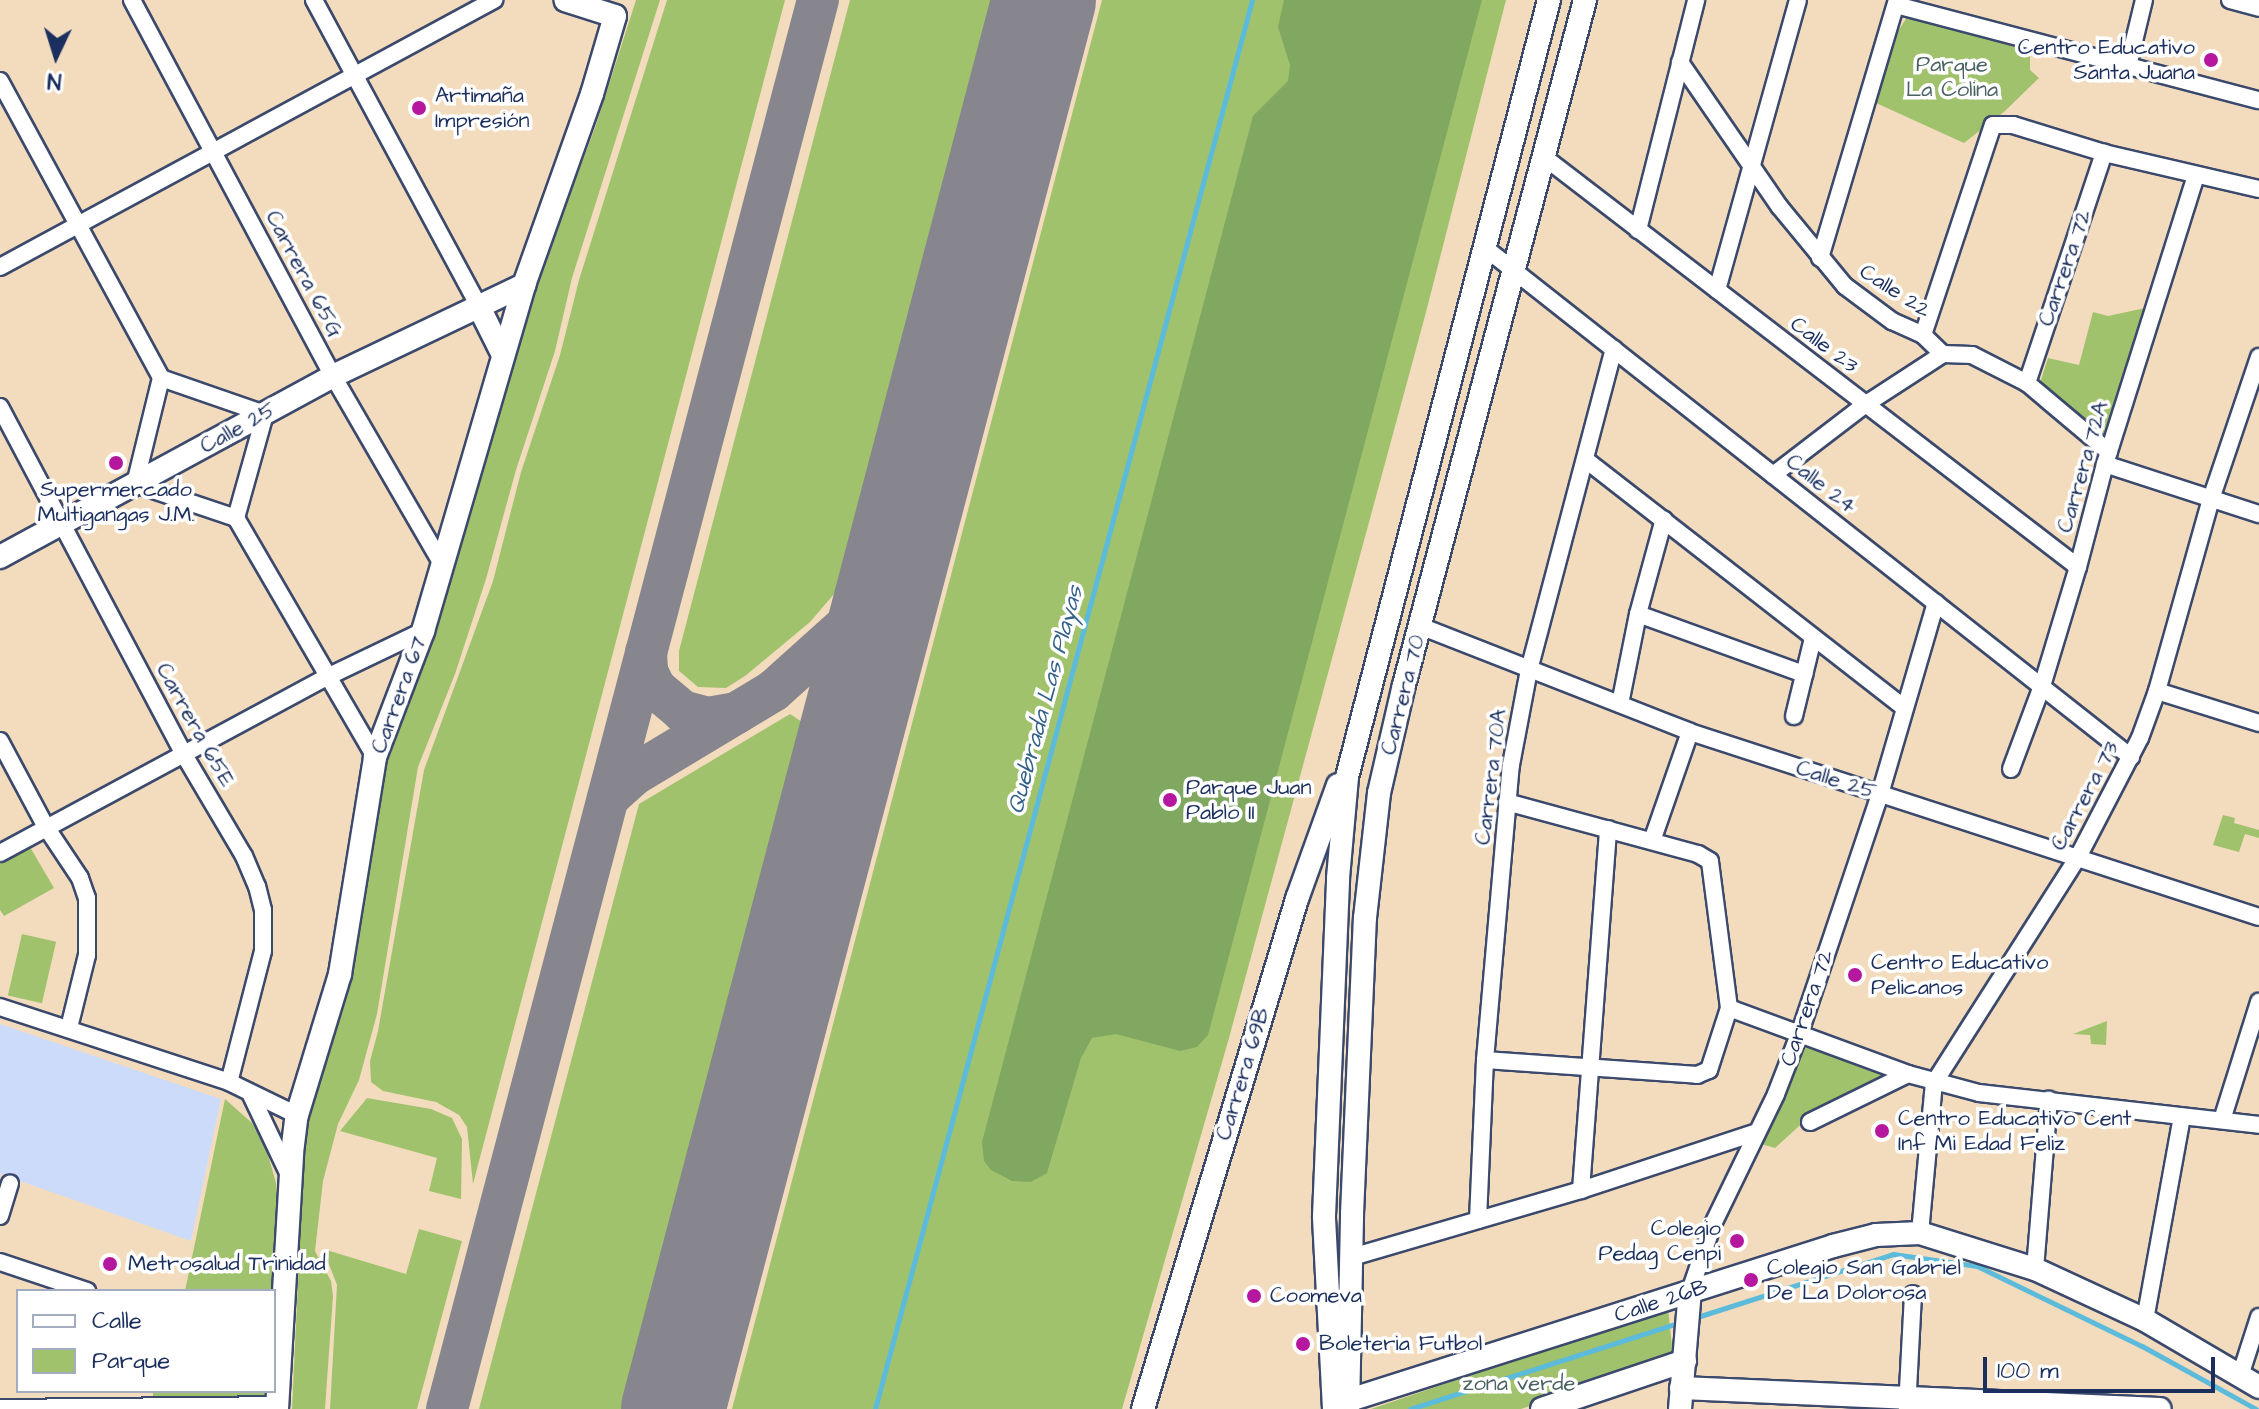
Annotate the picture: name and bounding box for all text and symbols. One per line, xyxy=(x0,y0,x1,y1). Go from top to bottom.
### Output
north arrow xyxy=(16,16,96,96)
place label: Centro Educativo Santa Juana xyxy=(2018,34,2195,86)
park label: Parque La Colina xyxy=(1906,51,1998,102)
marker: Centro Educativo Santa Juana xyxy=(2202,51,2220,69)
text: N xyxy=(46,64,62,96)
place label: Artimaña Impresión xyxy=(435,82,529,134)
marker: Artimaña Impresión xyxy=(410,99,428,117)
street label: Carrera 65G xyxy=(260,206,348,342)
street label: Carrera 72 xyxy=(2033,206,2097,330)
street label: Calle 22 xyxy=(1854,258,1936,324)
street label: Calle 23 xyxy=(1785,311,1863,379)
street label: Calle 25 xyxy=(195,396,281,460)
street label: Carrera 72A xyxy=(2052,398,2114,536)
street label: Calle 24 xyxy=(1781,448,1861,520)
marker: Supermercado Multigangas J.M. xyxy=(107,454,125,472)
place label: Supermercado Multigangas J.M. xyxy=(37,476,195,528)
water label: Quebrada Las Playas xyxy=(1002,583,1090,817)
street label: Carrera 70 xyxy=(1375,632,1431,758)
street label: Carrera 67 xyxy=(366,633,432,757)
street label: Carrera 65E xyxy=(150,658,240,792)
street label: Carrera 70A xyxy=(1470,708,1512,846)
street label: Carrera 73 xyxy=(2045,737,2125,855)
street label: Calle 25 xyxy=(1793,755,1879,805)
place label: Parque Juan Pablo II xyxy=(1186,774,1312,826)
marker: Parque Juan Pablo II xyxy=(1161,791,1179,809)
street label: Carrera 72 xyxy=(1775,946,1839,1070)
place label: Centro Educativo Pelicanos xyxy=(1871,949,2048,1000)
marker: Centro Educativo Pelicanos xyxy=(1846,966,1864,984)
street label: Carrera 69B xyxy=(1210,1005,1276,1143)
place label: Centro Educativo Cent Inf Mi Edad Feliz xyxy=(1898,1105,2131,1156)
marker: Centro Educativo Cent Inf Mi Edad Feliz xyxy=(1873,1122,1891,1140)
place label: Colegio Pedag Cenpi xyxy=(1598,1215,1721,1266)
marker: Colegio Pedag Cenpi xyxy=(1728,1232,1746,1250)
place label: Metrosalud Trinidad xyxy=(128,1251,326,1277)
marker: Metrosalud Trinidad xyxy=(99,1253,121,1275)
place label: Colegio San Gabriel De La Dolorosa xyxy=(1767,1254,1961,1306)
marker: Colegio San Gabriel De La Dolorosa xyxy=(1742,1271,1760,1289)
street label: Calle 26B xyxy=(1611,1274,1711,1328)
place label: Coomeva xyxy=(1270,1283,1362,1309)
marker: Coomeva xyxy=(1245,1287,1263,1305)
legend xyxy=(16,1289,276,1393)
text: Calle xyxy=(92,1304,142,1338)
place label: Boleteria Futbol xyxy=(1319,1331,1482,1357)
marker: Boleteria Futbol xyxy=(1294,1335,1312,1353)
scale bar xyxy=(1987,1341,2219,1391)
text: Parque xyxy=(92,1344,170,1378)
text: 100 m xyxy=(1997,1354,2059,1388)
park label: zona verde xyxy=(1463,1371,1575,1397)

